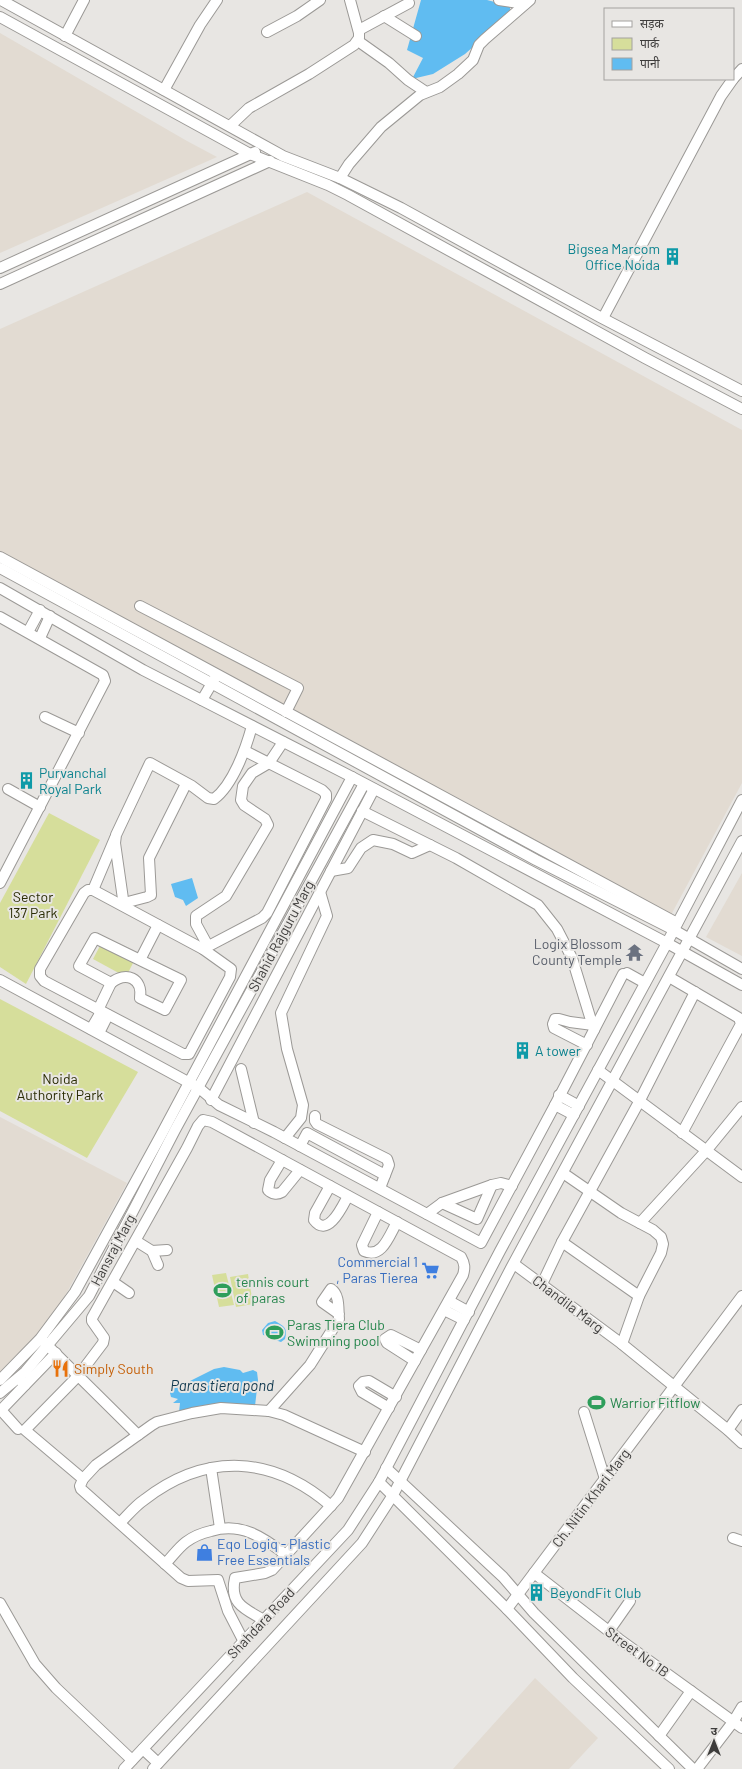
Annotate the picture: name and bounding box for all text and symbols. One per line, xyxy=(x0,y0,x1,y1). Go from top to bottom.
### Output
legend xyxy=(604,8,734,80)
text: सड़क xyxy=(640,16,665,31)
text: पार्क xyxy=(640,36,660,50)
text: पानी xyxy=(640,56,661,70)
place label: Bigsea Marcom Office Noida xyxy=(568,240,660,273)
building icon: Bigsea Marcom Office Noida xyxy=(663,247,683,267)
place label: Purvanchal Royal Park xyxy=(39,764,107,797)
building icon: Purvanchal Royal Park xyxy=(16,771,36,791)
street label: Shahid Rajguru Marg xyxy=(244,877,317,994)
park label: Sector 137 Park xyxy=(8,888,58,921)
place label: Logix Blossom County Temple xyxy=(532,935,622,968)
temple icon: Logix Blossom County Temple xyxy=(625,942,645,962)
building icon: A tower xyxy=(512,1041,532,1061)
place label: A tower xyxy=(535,1042,581,1059)
park label: Noida Authority Park xyxy=(17,1070,103,1103)
street label: Hansraj Marg xyxy=(87,1211,139,1288)
place label: Commercial 1 , Paras Tierea xyxy=(336,1253,418,1286)
supermarket icon: Commercial 1 , Paras Tierea xyxy=(421,1260,441,1280)
street label: Chandila Marg xyxy=(529,1271,607,1336)
place label: tennis court of paras xyxy=(236,1273,309,1306)
sports icon: tennis court of paras xyxy=(213,1280,233,1300)
place label: Paras Tiera Club Swimming pool xyxy=(287,1316,385,1349)
sports icon: Paras Tiera Club Swimming pool xyxy=(264,1323,284,1343)
restaurant icon: Simply South xyxy=(51,1359,71,1379)
place label: Simply South xyxy=(74,1360,153,1377)
water label: Paras tiera pond xyxy=(170,1376,274,1394)
sports icon: Warrior Fitflow xyxy=(587,1393,607,1413)
place label: Warrior Fitflow xyxy=(610,1394,700,1411)
street label: Ch. Nitin Khari Marg xyxy=(548,1445,633,1550)
place label: Eqo Logiq - Plastic Free Essentials xyxy=(217,1535,330,1568)
shop icon: Eqo Logiq - Plastic Free Essentials xyxy=(194,1542,214,1562)
building icon: BeyondFit Club xyxy=(527,1583,547,1603)
street label: Shahdara Road xyxy=(223,1584,298,1662)
place label: BeyondFit Club xyxy=(550,1584,641,1601)
street label: Street No 1B xyxy=(602,1623,672,1680)
north arrow xyxy=(694,1721,734,1761)
text: उ xyxy=(711,1724,718,1737)

